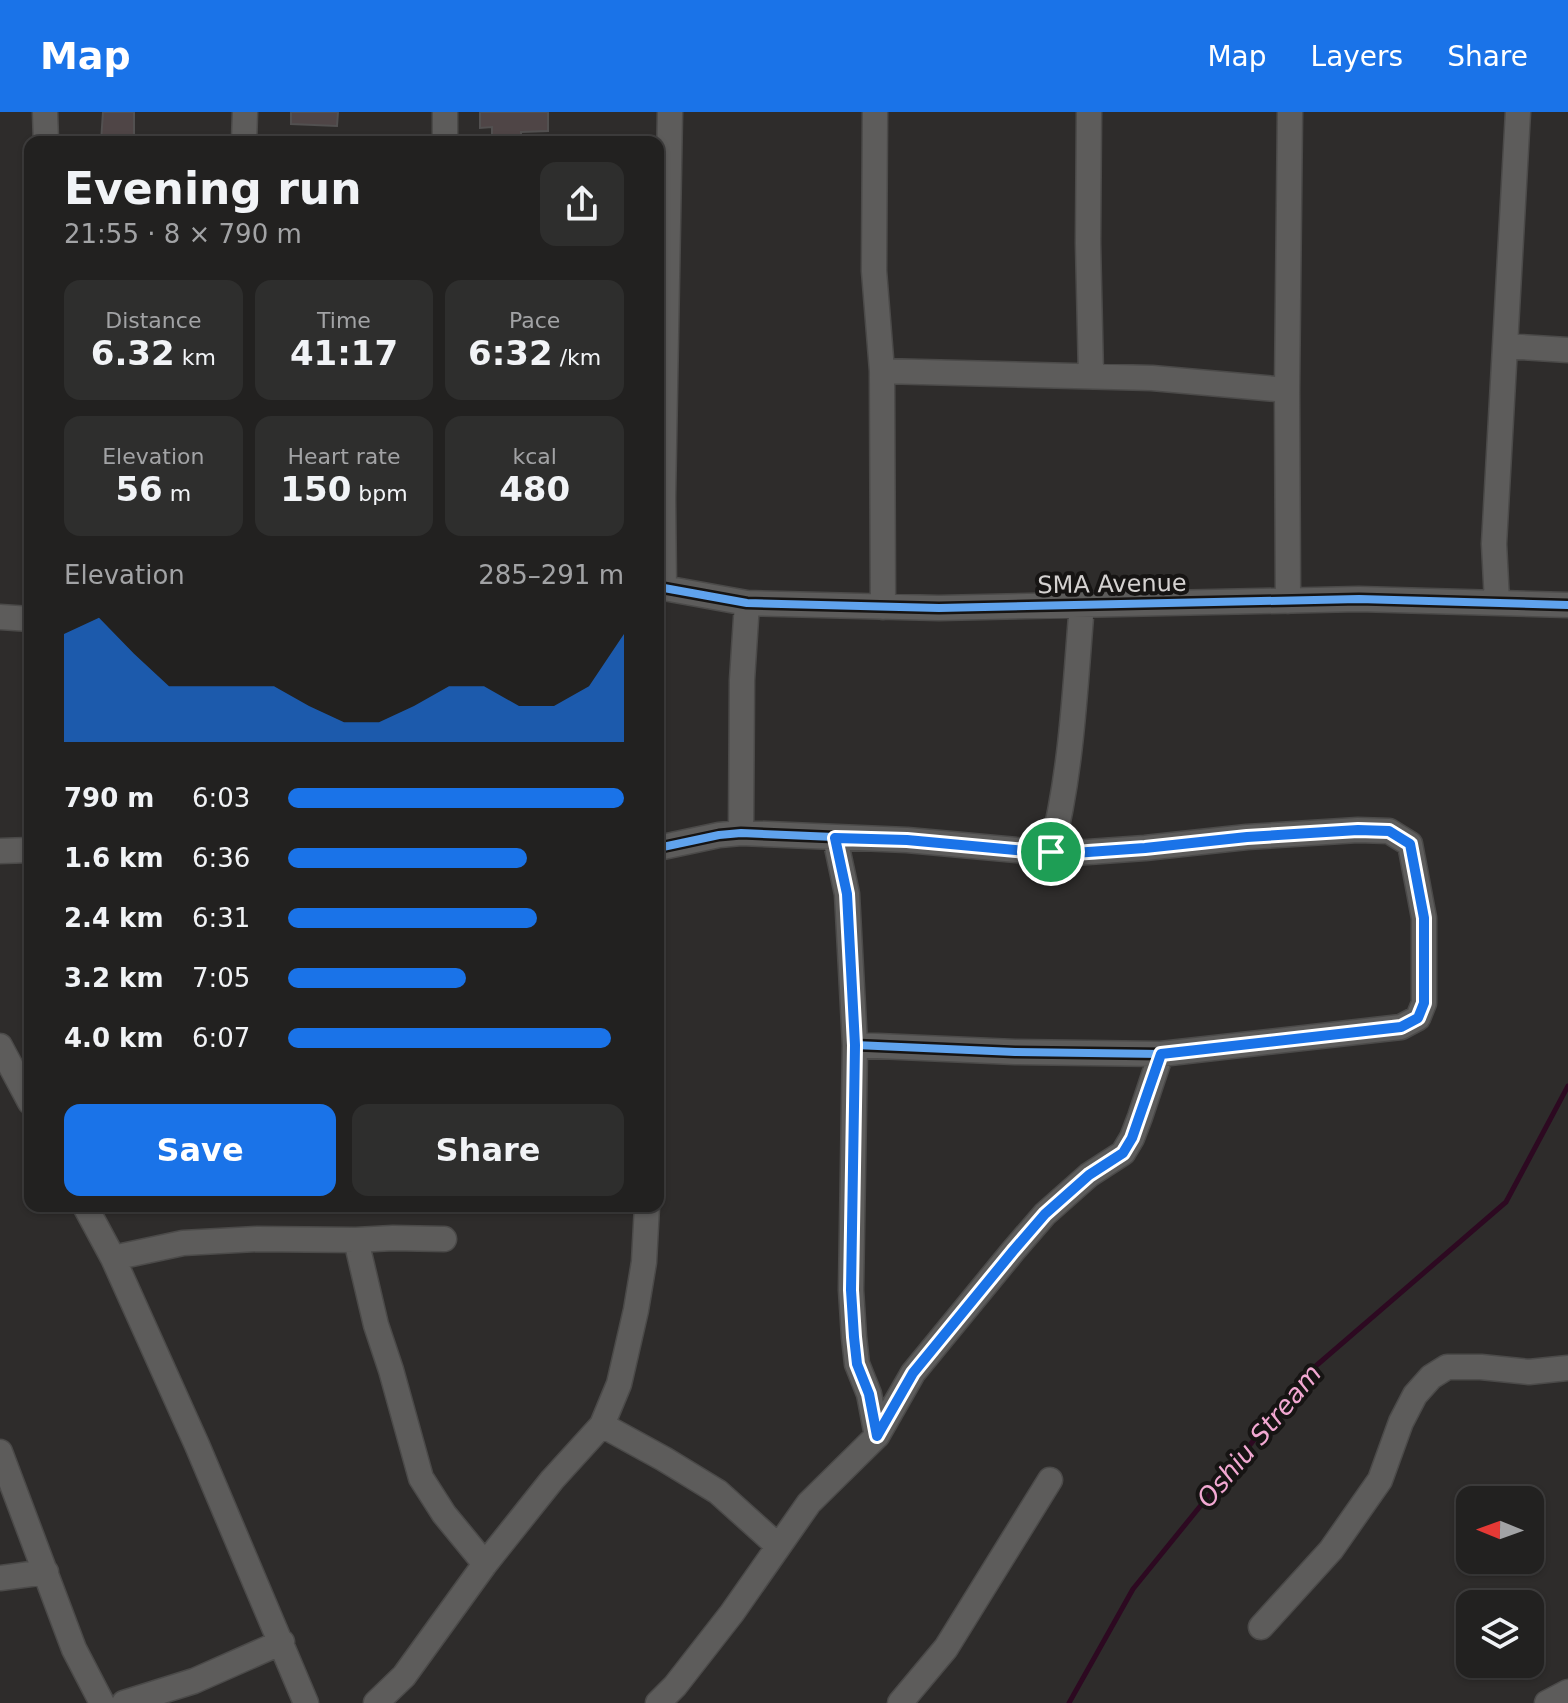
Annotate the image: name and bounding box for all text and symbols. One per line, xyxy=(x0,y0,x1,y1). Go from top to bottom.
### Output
text: Map xyxy=(40,34,131,78)
text: Map xyxy=(1207,40,1267,73)
text: Layers xyxy=(1311,40,1403,73)
text: Share xyxy=(1447,40,1528,73)
button: share xyxy=(540,162,624,246)
text: Evening run xyxy=(64,163,361,214)
text: 21:55 · 8 × 790 m xyxy=(64,219,302,249)
text: Distance xyxy=(105,308,201,333)
text: Time xyxy=(317,308,371,333)
text: Pace xyxy=(509,308,560,333)
text: 6.32 xyxy=(91,333,175,373)
text: 41:17 xyxy=(290,333,398,373)
text: 6:32 xyxy=(468,333,553,373)
text: km xyxy=(175,345,216,370)
text: /km xyxy=(553,345,601,370)
text: Elevation xyxy=(102,444,204,469)
text: Heart rate xyxy=(288,444,400,469)
text: kcal xyxy=(512,444,557,469)
text: 56 xyxy=(115,469,163,509)
text: 150 xyxy=(280,469,351,509)
text: 480 xyxy=(499,469,570,509)
text: m xyxy=(163,481,191,506)
text: bpm xyxy=(351,481,408,506)
text: Elevation xyxy=(64,560,185,590)
text: 285–291 m xyxy=(478,560,624,590)
street label: SMA Avenue xyxy=(1037,569,1187,599)
text: 790 m xyxy=(64,783,154,813)
text: 6:03 xyxy=(192,783,250,813)
pin xyxy=(1017,818,1085,886)
icon: arrive xyxy=(1029,830,1073,874)
text: 1.6 km xyxy=(64,843,164,873)
text: 6:36 xyxy=(192,843,250,873)
text: 2.4 km xyxy=(64,903,164,933)
text: 6:31 xyxy=(192,903,250,933)
text: 3.2 km xyxy=(64,963,164,993)
text: 7:05 xyxy=(192,963,250,993)
text: 4.0 km xyxy=(64,1023,164,1053)
text: 6:07 xyxy=(192,1023,250,1053)
button: Save xyxy=(64,1104,336,1196)
button: Share xyxy=(352,1104,624,1196)
water label: Oshiu Stream xyxy=(1191,1359,1327,1513)
north arrow xyxy=(1456,1486,1544,1574)
map controls xyxy=(1456,1486,1544,1678)
button: layers xyxy=(1456,1590,1544,1678)

